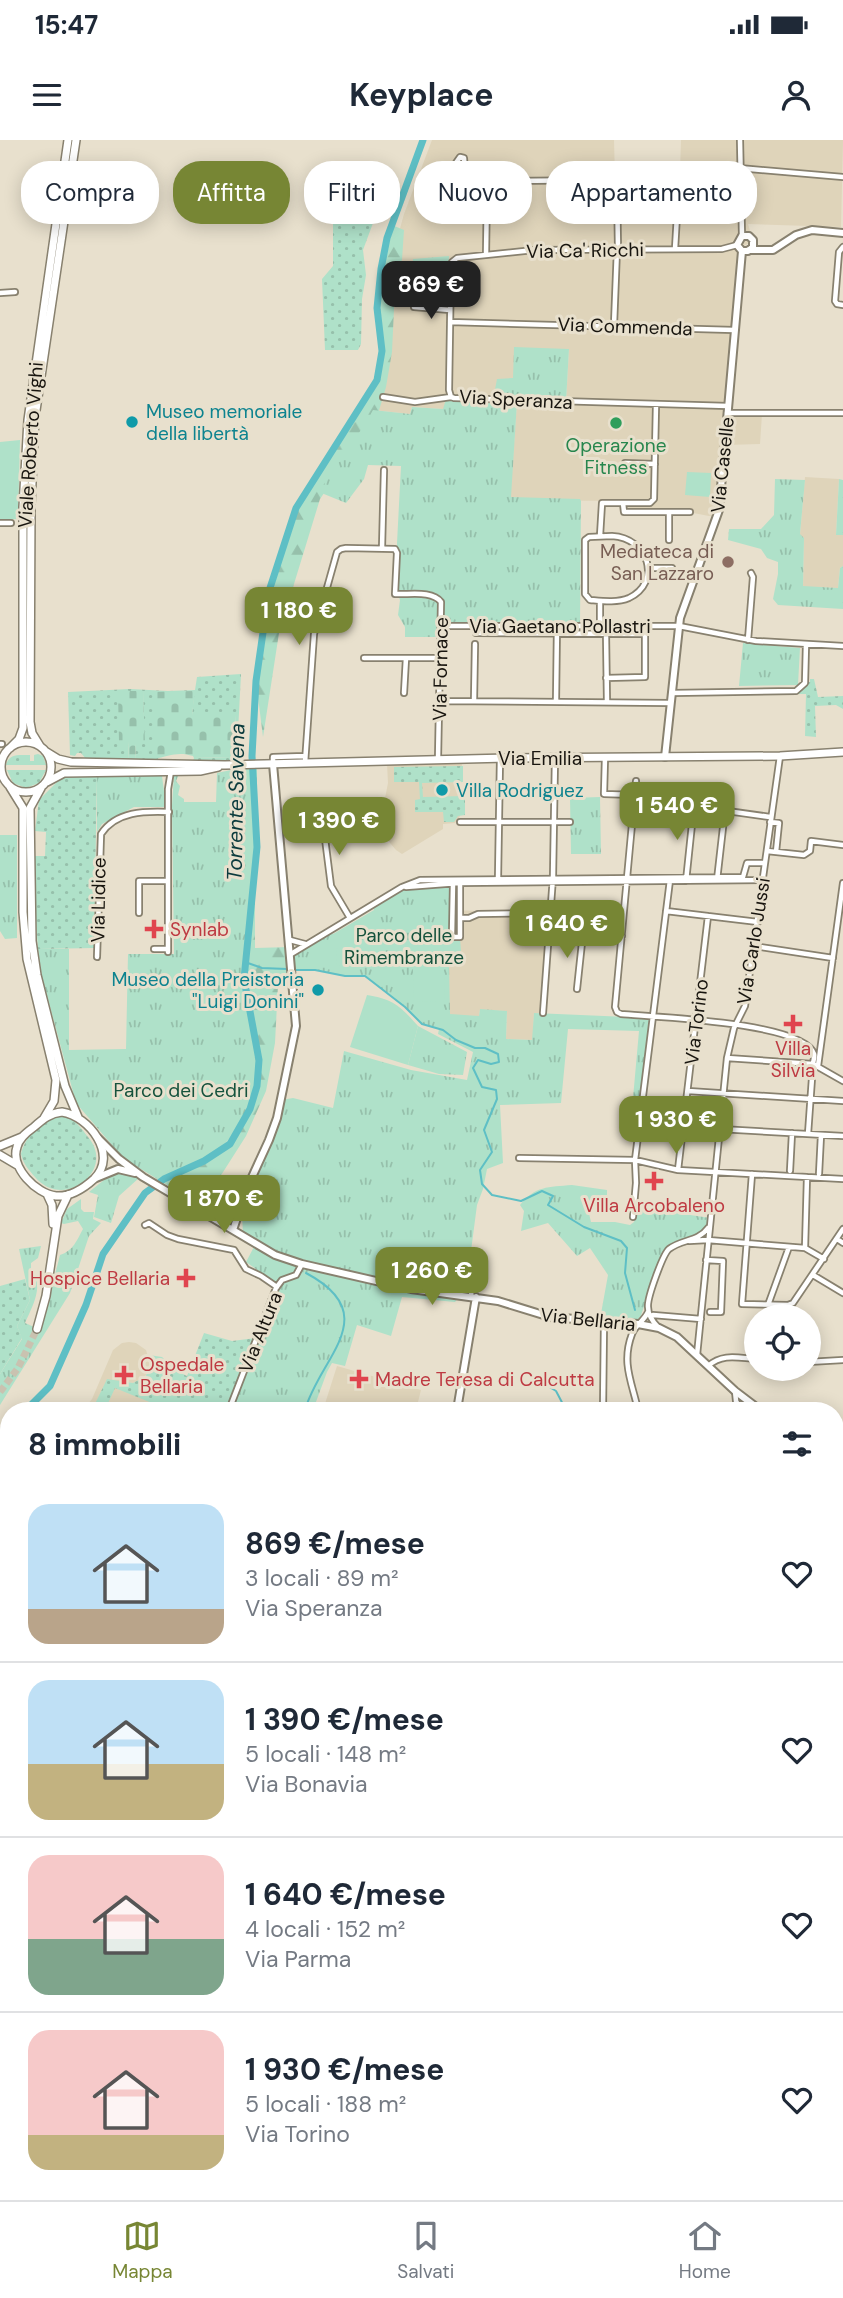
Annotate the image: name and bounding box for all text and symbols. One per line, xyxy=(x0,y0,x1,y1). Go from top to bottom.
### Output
text: 15:47 xyxy=(35,8,98,42)
text: Keyplace xyxy=(349,74,494,116)
icon: menu xyxy=(28,76,66,114)
icon: person xyxy=(777,76,815,114)
chip: Compra xyxy=(21,161,159,224)
chip: Affitta xyxy=(173,161,290,224)
chip: Filtri xyxy=(304,161,400,224)
chip: Nuovo xyxy=(414,161,532,224)
chip: Appartamento xyxy=(546,161,757,224)
street label: Via Ca' Ricchi xyxy=(526,237,644,264)
pin: 869 € xyxy=(382,262,480,321)
text: 869 € xyxy=(398,269,464,299)
street label: Via Commenda xyxy=(557,312,693,341)
street label: Viale Roberto Vighi xyxy=(12,361,49,529)
street label: Via Speranza xyxy=(459,384,573,415)
place label: Museo memoriale della libertà xyxy=(146,399,302,446)
marker: Museo memoriale della libertà xyxy=(124,414,140,430)
marker: Operazione Fitness xyxy=(608,415,624,431)
street label: Via Caselle xyxy=(705,416,740,514)
place label: Operazione Fitness xyxy=(566,433,667,480)
place label: Mediateca di San Lazzaro xyxy=(600,539,714,586)
marker: Mediateca di San Lazzaro xyxy=(720,554,736,570)
pin: 1 180 € xyxy=(234,588,364,647)
text: 1 180 € xyxy=(261,595,337,625)
street label: Via Gaetano Pollastri xyxy=(469,614,651,639)
street label: Via Fornace xyxy=(427,617,454,721)
water label: Torrente Savena xyxy=(221,723,251,881)
street label: Via Emilia xyxy=(498,746,582,771)
place label: Villa Rodriguez xyxy=(456,778,584,803)
marker: Villa Rodriguez xyxy=(434,782,450,798)
pin: 1 540 € xyxy=(612,782,742,842)
text: 1 540 € xyxy=(636,790,718,820)
pin: 1 390 € xyxy=(274,798,404,857)
text: 1 390 € xyxy=(298,805,380,835)
street label: Via Lidice xyxy=(85,857,112,943)
street label: Via Carlo Jussi xyxy=(731,876,776,1006)
pin: 1 640 € xyxy=(502,900,632,960)
text: 1 640 € xyxy=(525,908,609,938)
place label: Synlab xyxy=(170,917,229,942)
marker: Synlab xyxy=(144,919,164,939)
park label: Parco delle Rimembranze xyxy=(344,923,464,970)
place label: Museo della Preistoria "Luigi Donini" xyxy=(111,967,304,1014)
street label: Via Torino xyxy=(679,978,714,1067)
marker: Museo della Preistoria "Luigi Donini" xyxy=(310,982,326,998)
marker: Villa Silvia xyxy=(783,1014,803,1034)
place label: Villa Silvia xyxy=(771,1036,815,1083)
park label: Parco dei Cedri xyxy=(113,1078,249,1103)
pin: 1 930 € xyxy=(611,1096,741,1156)
text: 1 930 € xyxy=(635,1104,717,1134)
marker: Villa Arcobaleno xyxy=(644,1171,664,1191)
pin: 1 870 € xyxy=(159,1176,289,1235)
text: 1 870 € xyxy=(184,1183,264,1213)
place label: Villa Arcobaleno xyxy=(583,1193,725,1218)
pin: 1 260 € xyxy=(367,1248,497,1307)
text: 1 260 € xyxy=(391,1255,473,1285)
place label: Hospice Bellaria xyxy=(30,1266,170,1291)
marker: Hospice Bellaria xyxy=(176,1268,196,1288)
street label: Via Altura xyxy=(233,1288,288,1376)
street label: Via Bellaria xyxy=(539,1302,637,1337)
map controls xyxy=(744,1304,821,1381)
button: locate xyxy=(744,1304,821,1381)
place label: Ospedale Bellaria xyxy=(140,1352,224,1399)
marker: Ospedale Bellaria xyxy=(114,1365,134,1385)
place label: Madre Teresa di Calcutta xyxy=(375,1367,595,1392)
marker: Madre Teresa di Calcutta xyxy=(349,1369,369,1389)
text: 8 immobili xyxy=(28,1425,181,1464)
icon: filters xyxy=(778,1425,816,1463)
text: 869 €/mese xyxy=(245,1524,425,1563)
icon: home xyxy=(84,1532,168,1616)
icon: heart xyxy=(778,1555,816,1593)
text: 3 locali · 89 m² xyxy=(245,1563,399,1593)
text: Via Speranza xyxy=(245,1593,383,1623)
text: 1 390 €/mese xyxy=(245,1700,444,1739)
icon: home xyxy=(84,1708,168,1792)
icon: heart xyxy=(778,1731,816,1769)
text: 5 locali · 148 m² xyxy=(245,1739,406,1769)
text: Via Bonavia xyxy=(245,1769,367,1799)
text: 1 640 €/mese xyxy=(245,1875,446,1914)
icon: home xyxy=(84,1883,168,1967)
icon: heart xyxy=(778,1906,816,1944)
text: 4 locali · 152 m² xyxy=(245,1914,405,1944)
text: Via Parma xyxy=(245,1944,351,1974)
text: 1 930 €/mese xyxy=(245,2050,444,2089)
icon: home xyxy=(84,2058,168,2142)
icon: heart xyxy=(778,2081,816,2119)
text: 5 locali · 188 m² xyxy=(245,2089,406,2119)
text: Via Torino xyxy=(245,2119,350,2149)
tab: Mappa xyxy=(112,2217,173,2284)
tab: Salvati xyxy=(397,2217,454,2284)
tab: Home xyxy=(679,2217,731,2284)

